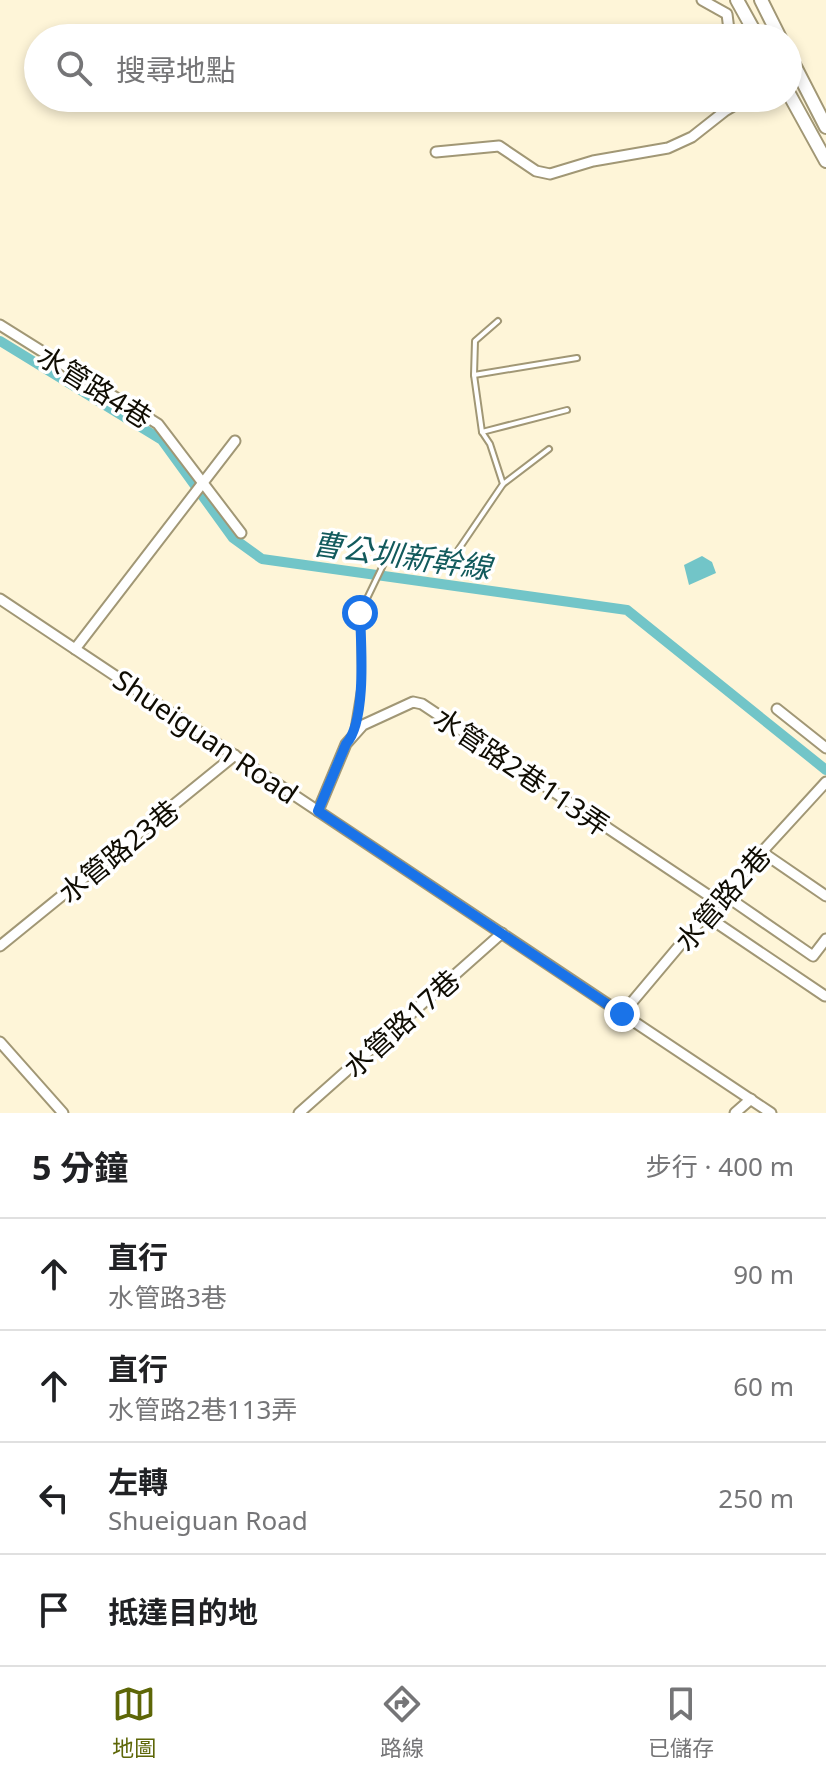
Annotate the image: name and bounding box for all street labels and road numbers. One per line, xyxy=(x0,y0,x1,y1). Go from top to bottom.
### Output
street label: 水管路4巷 xyxy=(31,336,159,436)
street label: Shueiguan Road xyxy=(106,660,306,812)
street label: 水管路2巷113弄 xyxy=(427,698,617,844)
street label: 水管路23巷 xyxy=(50,791,186,911)
street label: 水管路2巷 xyxy=(666,837,778,959)
street label: 水管路17巷 xyxy=(335,961,467,1085)

